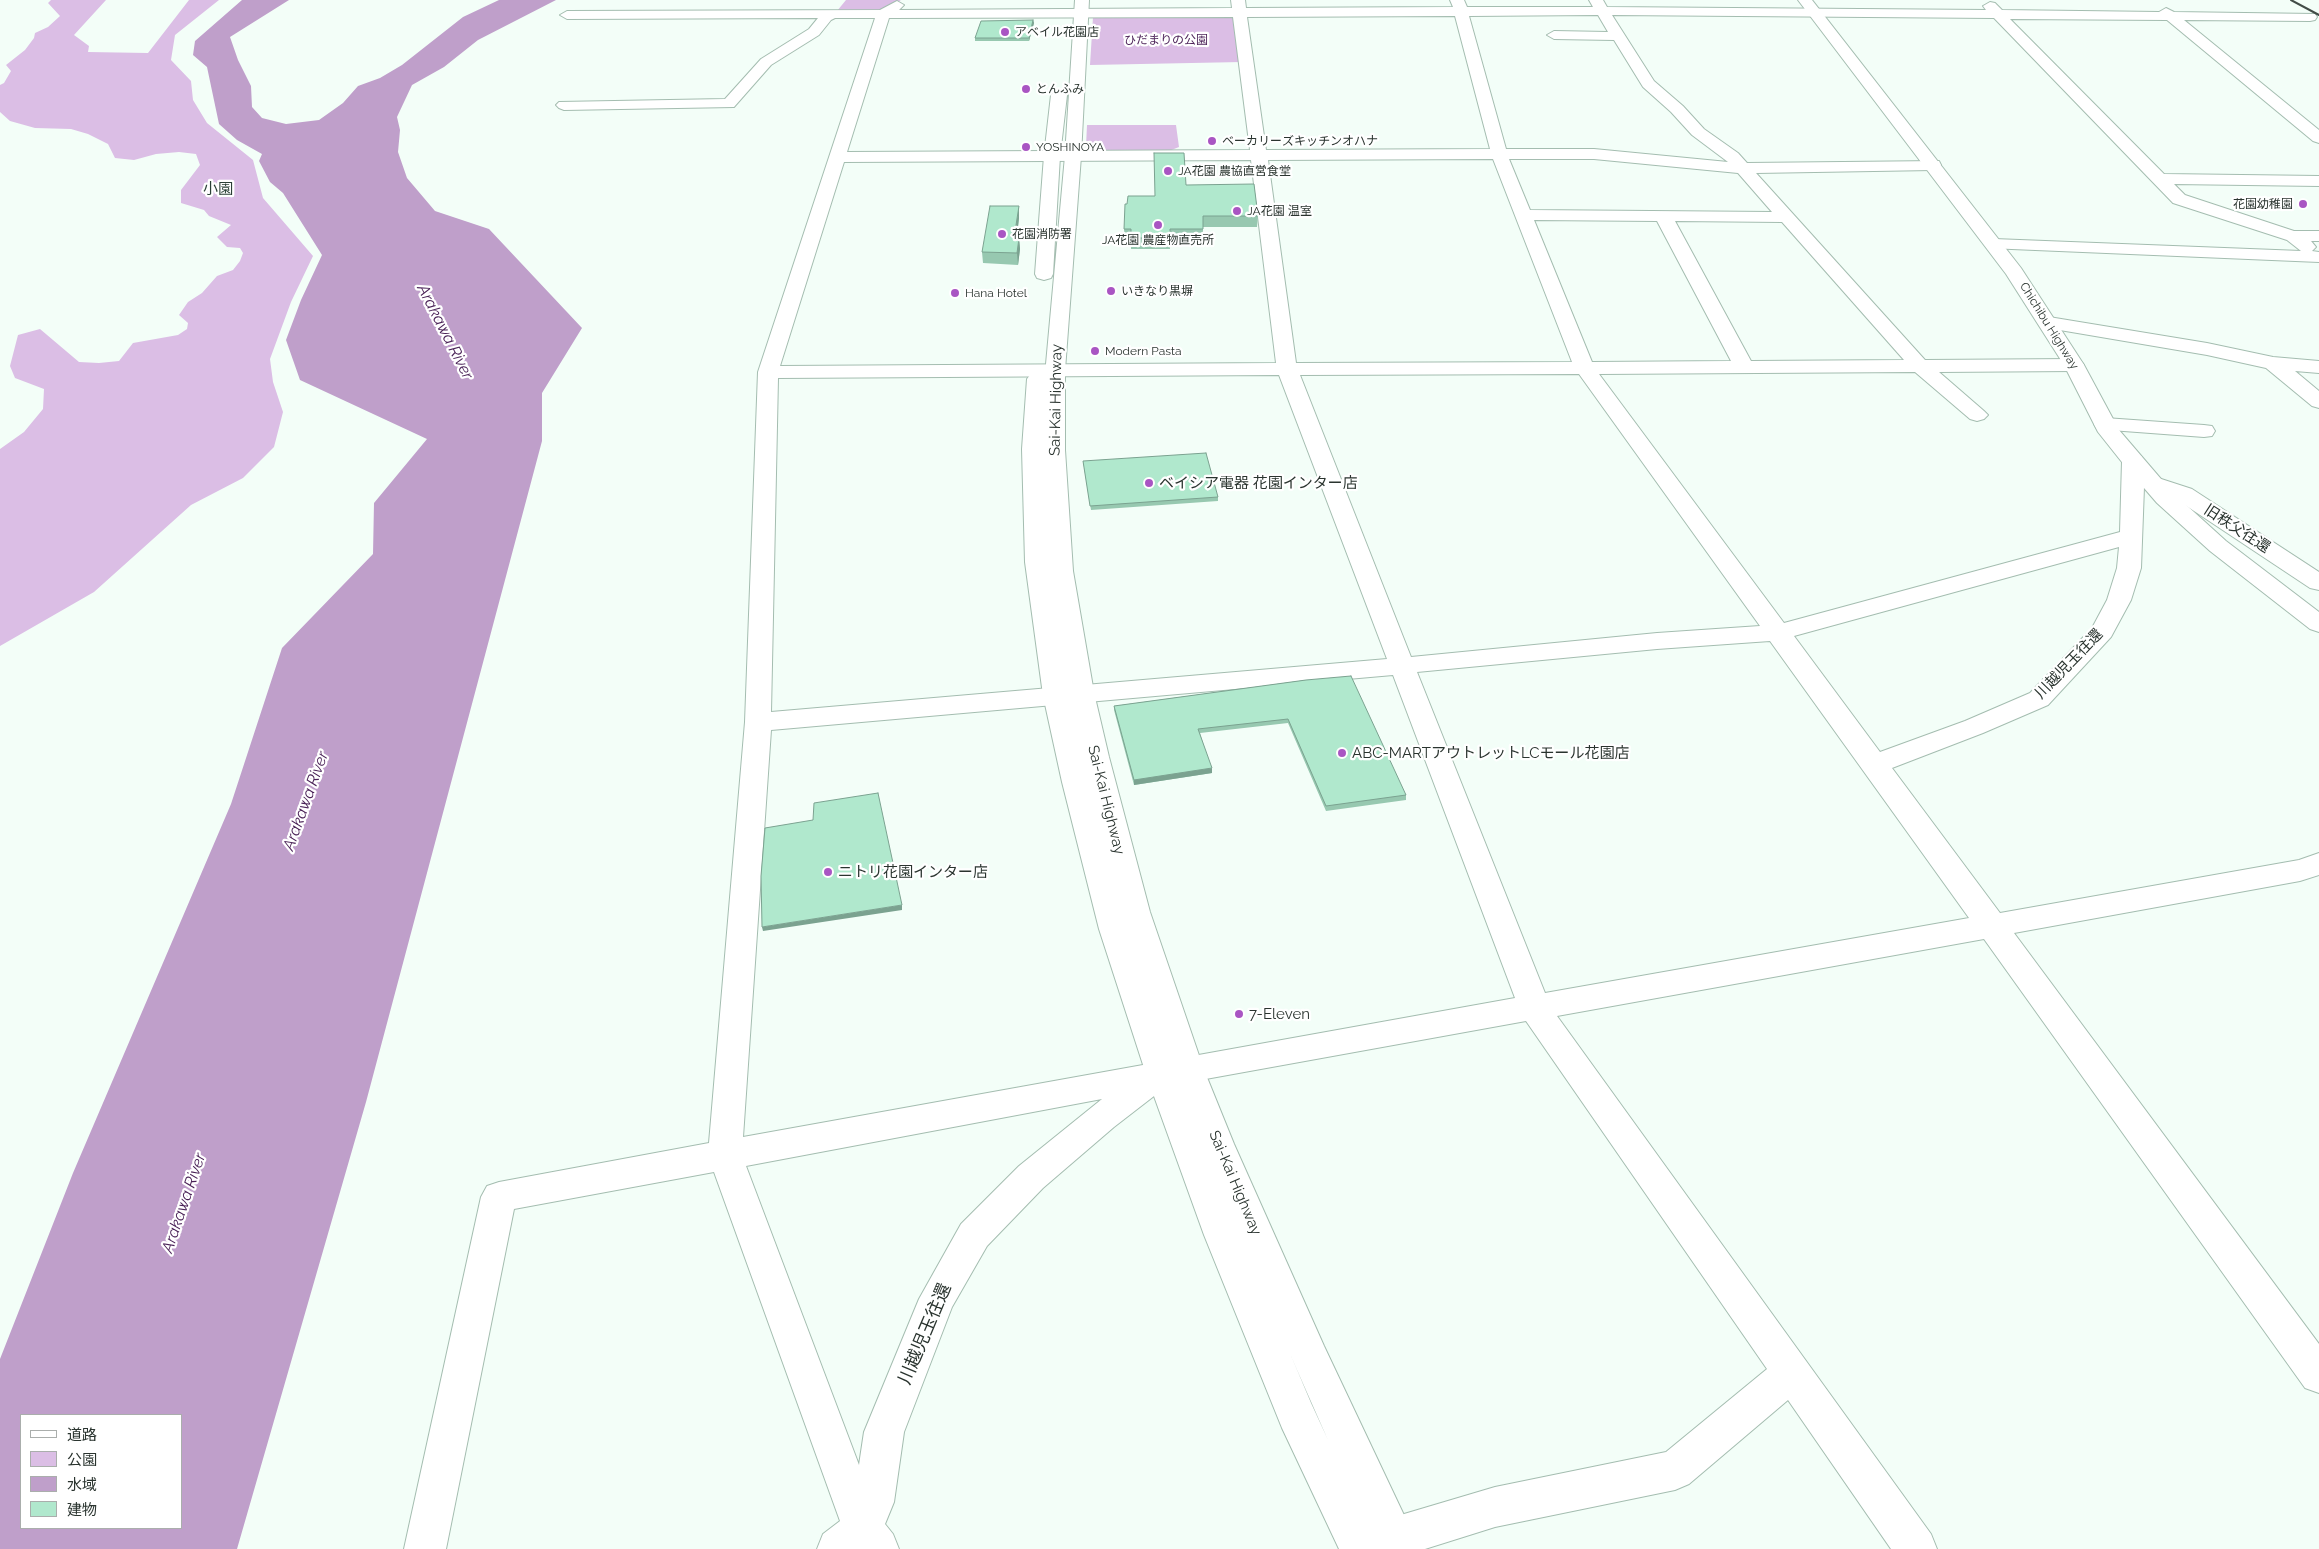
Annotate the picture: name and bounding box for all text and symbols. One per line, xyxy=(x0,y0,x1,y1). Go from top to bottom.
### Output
place label: アベイル花園店 xyxy=(1015,25,1099,39)
marker: アベイル花園店 xyxy=(999,26,1011,38)
park label: ひだまりの公園 xyxy=(1124,33,1208,47)
place label: とんふみ xyxy=(1036,82,1084,96)
marker: とんふみ xyxy=(1020,83,1032,95)
place label: ベーカリーズキッチンオハナ xyxy=(1222,134,1378,148)
marker: ベーカリーズキッチンオハナ xyxy=(1206,135,1218,147)
place label: YOSHINOYA xyxy=(1036,140,1104,154)
marker: YOSHINOYA xyxy=(1020,141,1032,153)
place label: JA花園 農協直営食堂 xyxy=(1178,164,1291,178)
marker: JA花園 農協直営食堂 xyxy=(1162,165,1174,177)
district label: 小園 xyxy=(203,180,233,198)
place label: 花園幼稚園 xyxy=(2233,197,2293,211)
marker: 花園幼稚園 xyxy=(2297,198,2309,210)
place label: JA花園 温室 xyxy=(1247,204,1312,218)
marker: JA花園 温室 xyxy=(1231,205,1243,217)
marker: JA花園 農産物直売所 xyxy=(1152,219,1164,231)
place label: 花園消防署 xyxy=(1012,227,1072,241)
marker: 花園消防署 xyxy=(996,228,1008,240)
place label: JA花園 農産物直売所 xyxy=(1102,233,1214,247)
street label: Chichibu Highway xyxy=(2016,280,2082,372)
water label: Arakawa River xyxy=(413,281,477,383)
place label: いきなり黒塀 xyxy=(1121,284,1193,298)
marker: いきなり黒塀 xyxy=(1105,285,1117,297)
place label: Hana Hotel xyxy=(965,286,1027,300)
marker: Hana Hotel xyxy=(949,287,961,299)
street label: Sai-Kai Highway xyxy=(1046,344,1066,456)
place label: Modern Pasta xyxy=(1105,344,1182,358)
marker: Modern Pasta xyxy=(1089,345,1101,357)
place label: ベイシア電器 花園インター店 xyxy=(1159,474,1358,492)
marker: ベイシア電器 花園インター店 xyxy=(1143,477,1155,489)
street label: 旧秩父往還 xyxy=(2201,501,2273,557)
street label: 川越児玉往還 xyxy=(2031,625,2107,703)
street label: Sai-Kai Highway xyxy=(1084,743,1128,857)
place label: ABC-MARTアウトレットLCモール花園店 xyxy=(1352,744,1629,762)
marker: ABC-MARTアウトレットLCモール花園店 xyxy=(1336,747,1348,759)
water label: Arakawa River xyxy=(279,749,333,853)
place label: ニトリ花園インター店 xyxy=(838,863,988,881)
marker: ニトリ花園インター店 xyxy=(822,866,834,878)
place label: 7-Eleven xyxy=(1249,1005,1310,1023)
marker: 7-Eleven xyxy=(1233,1008,1245,1020)
street label: Sai-Kai Highway xyxy=(1205,1128,1265,1238)
water label: Arakawa River xyxy=(158,1151,210,1255)
street label: 川越児玉往還 xyxy=(894,1280,956,1388)
legend xyxy=(20,1414,182,1529)
text: 道路 xyxy=(67,1426,97,1444)
text: 公園 xyxy=(67,1451,97,1469)
text: 水域 xyxy=(67,1476,97,1494)
text: 建物 xyxy=(67,1501,97,1519)

